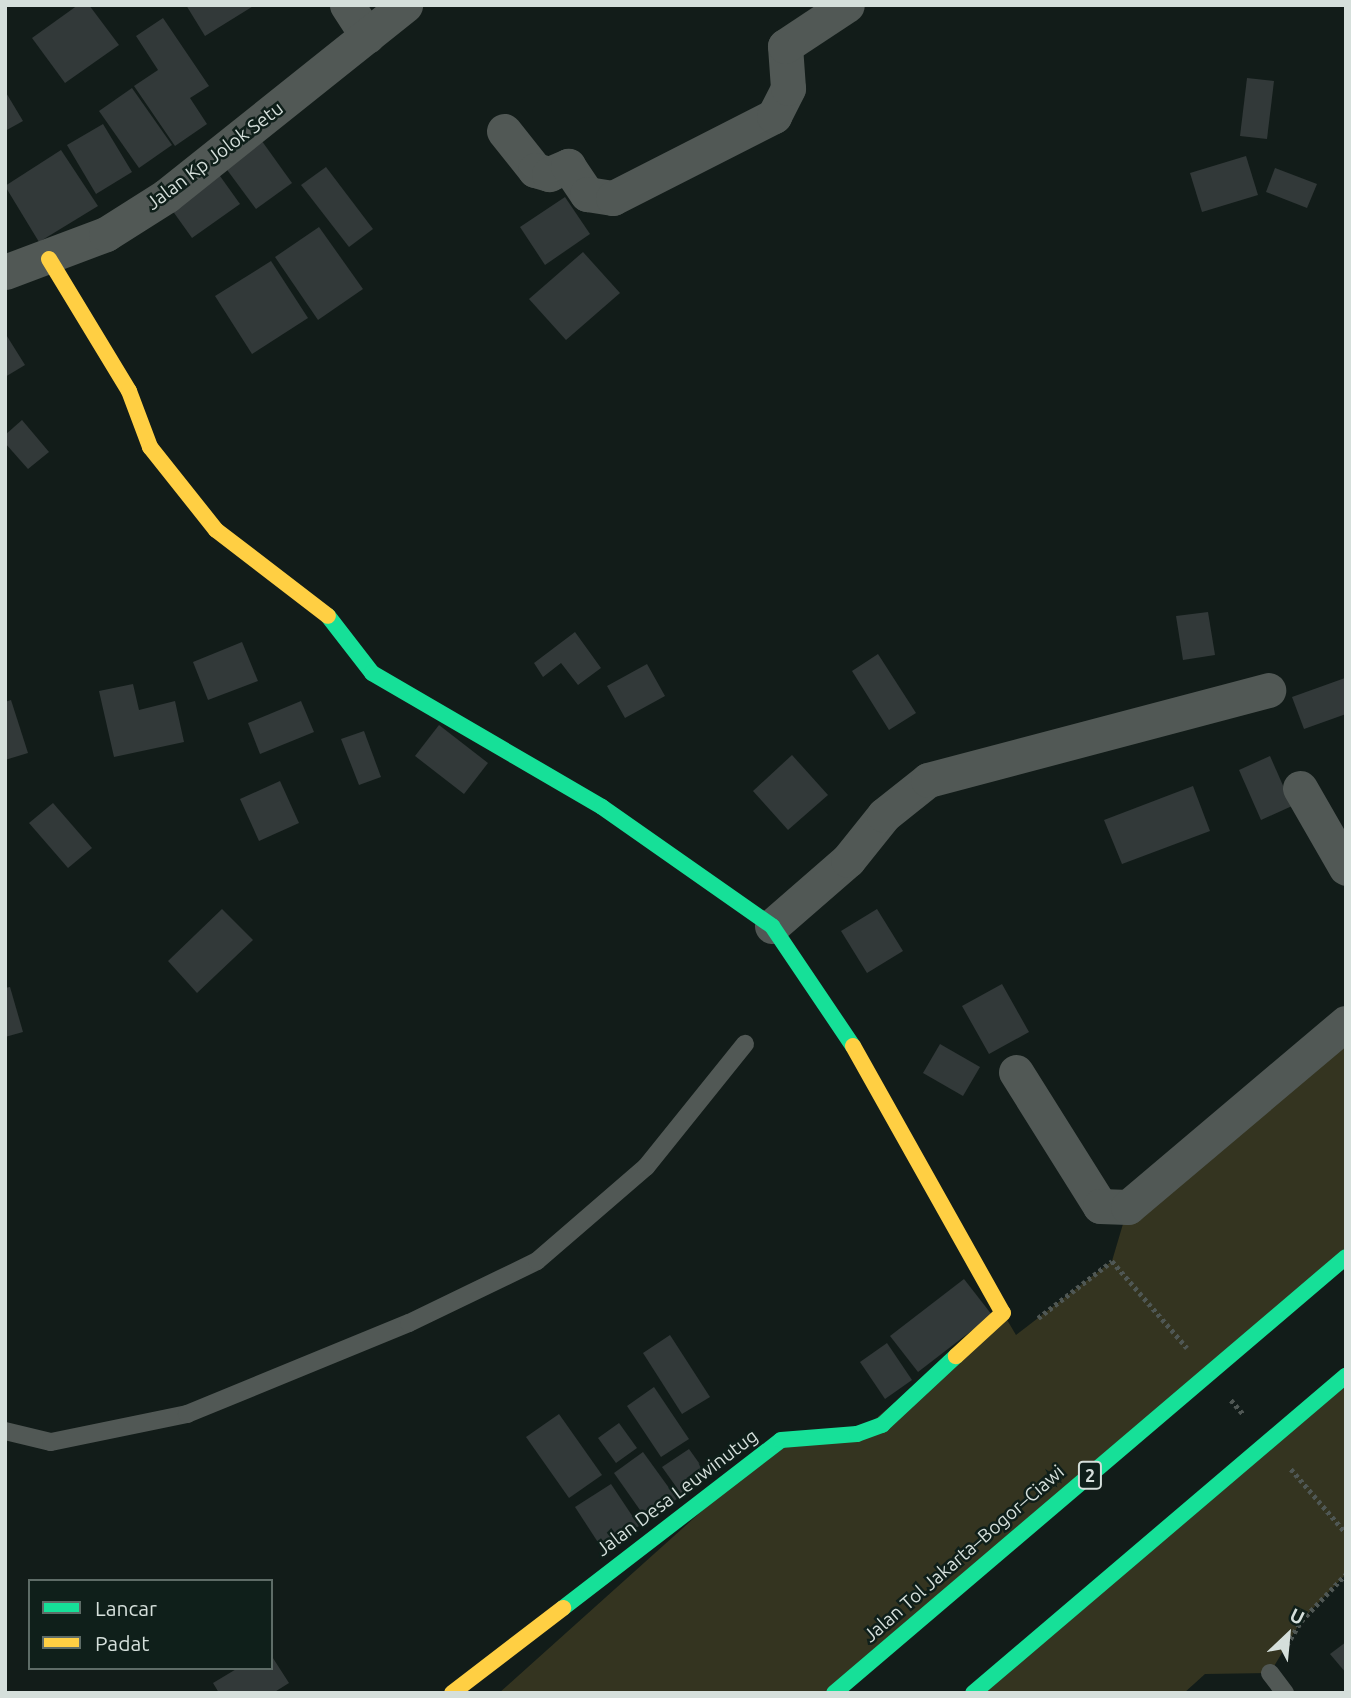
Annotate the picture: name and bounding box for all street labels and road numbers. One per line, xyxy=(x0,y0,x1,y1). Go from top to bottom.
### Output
street label: Jalan Kp Jolok Setu xyxy=(142,97,288,215)
street label: Jalan Desa Leuwinutug xyxy=(592,1425,762,1561)
road number: 2 xyxy=(1078,1460,1102,1490)
street label: Jalan Tol Jakarta–Bogor–Ciawi xyxy=(859,1461,1069,1647)

